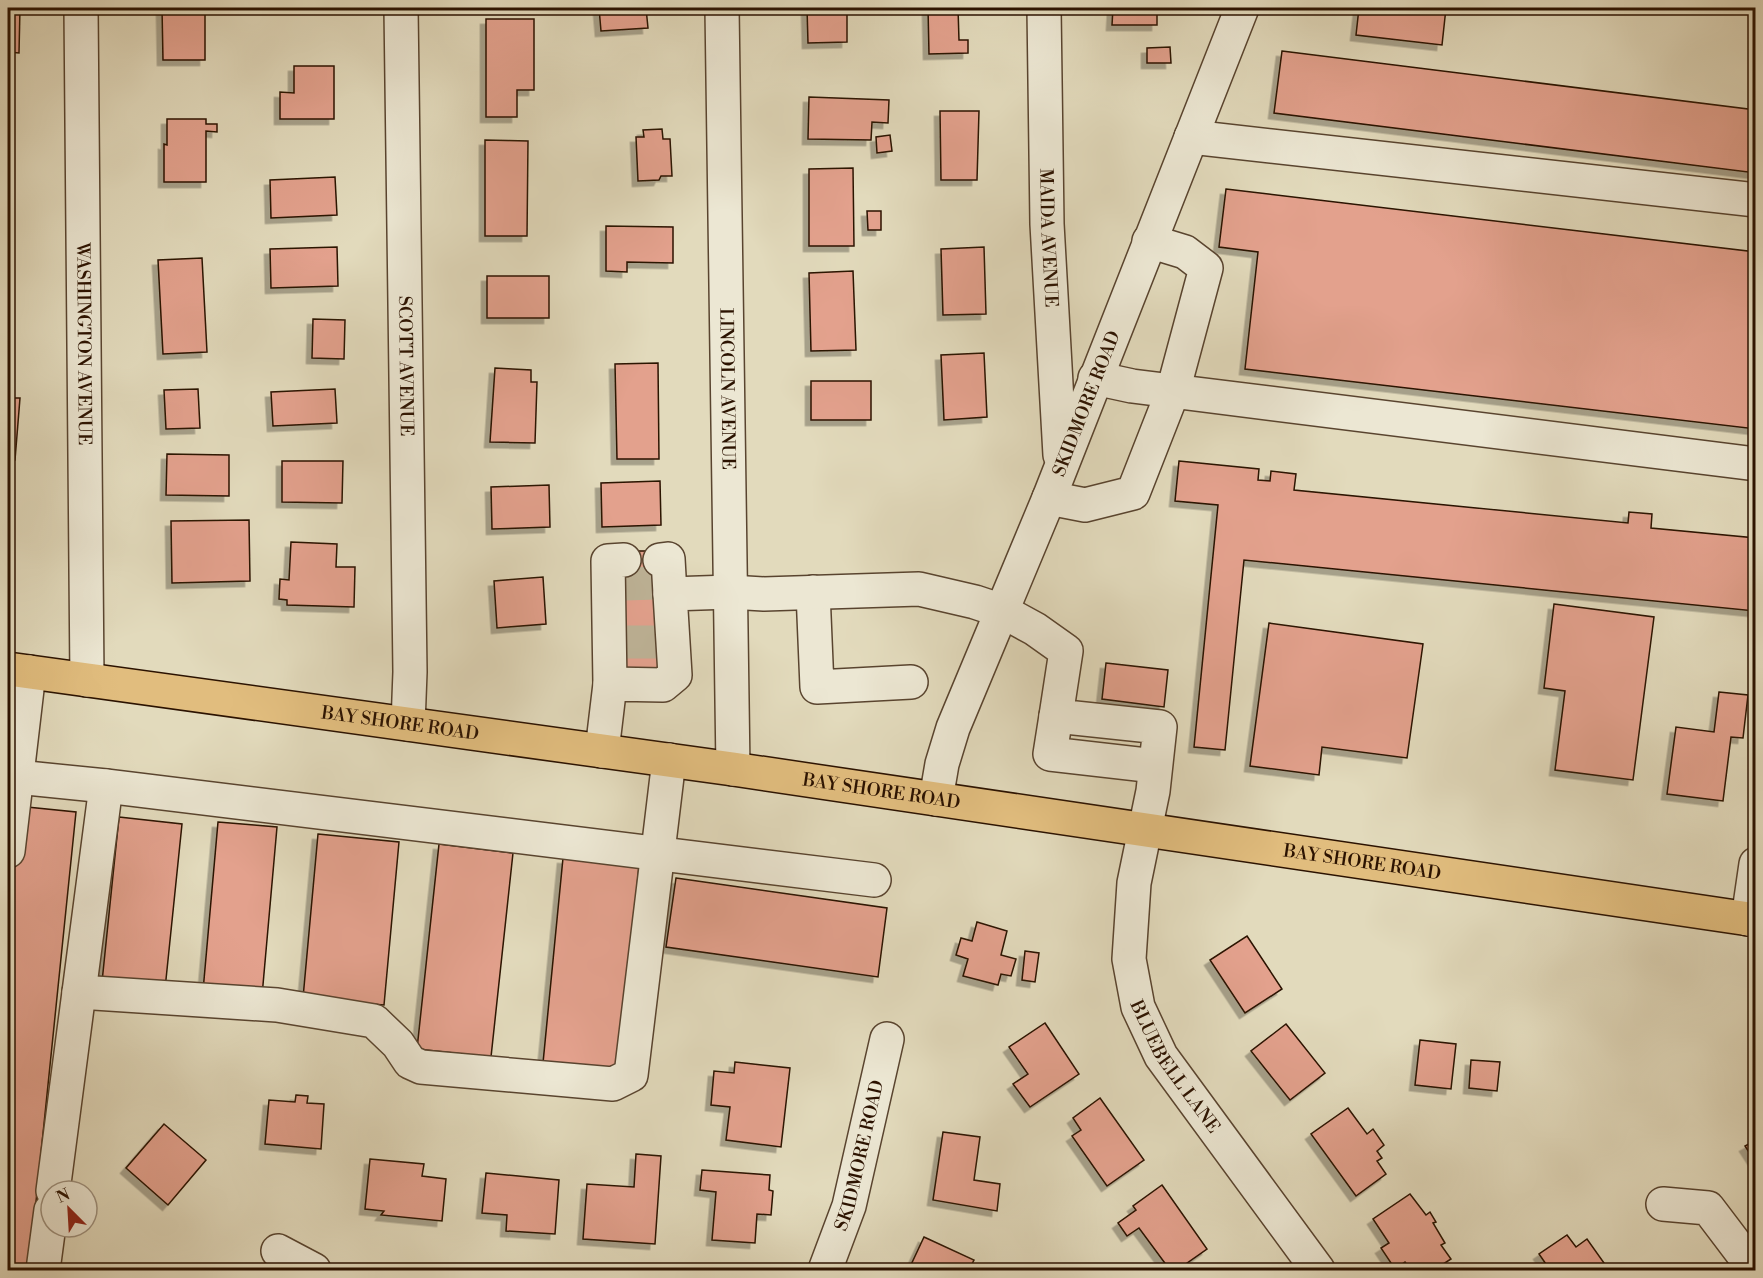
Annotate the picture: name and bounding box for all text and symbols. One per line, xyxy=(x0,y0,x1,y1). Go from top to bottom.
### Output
street label: MAIDA AVENUE xyxy=(1034,168,1063,308)
street label: WASHINGTON AVENUE xyxy=(71,241,96,446)
street label: SCOTT AVENUE xyxy=(393,296,418,436)
street label: LINCOLN AVENUE xyxy=(714,308,740,470)
street label: SKIDMORE ROAD xyxy=(1048,327,1126,480)
street label: BAY SHORE ROAD xyxy=(319,701,480,746)
street label: BAY SHORE ROAD xyxy=(800,768,962,814)
street label: BAY SHORE ROAD xyxy=(1281,839,1443,885)
street label: BLUEBELL LANE xyxy=(1124,996,1225,1138)
street label: SKIDMORE ROAD xyxy=(830,1078,889,1234)
north arrow xyxy=(39,1179,99,1239)
text: N xyxy=(53,1184,73,1208)

